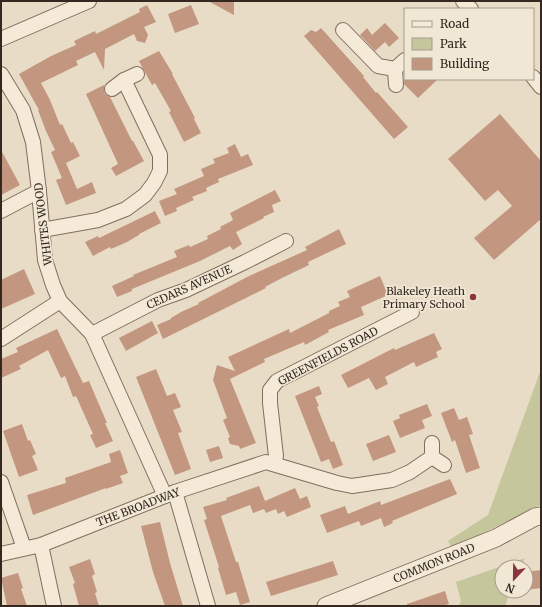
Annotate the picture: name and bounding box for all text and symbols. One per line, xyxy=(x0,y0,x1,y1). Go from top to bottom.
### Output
legend xyxy=(404,8,534,80)
text: Road xyxy=(440,16,469,31)
text: Park xyxy=(440,36,467,51)
text: Building xyxy=(440,56,490,71)
street label: WHITES WOOD xyxy=(31,182,55,267)
street label: CEDARS AVENUE xyxy=(144,262,234,312)
place label: Blakeley Heath Primary School xyxy=(383,284,466,311)
marker: Blakeley Heath Primary School xyxy=(468,292,478,302)
street label: GREENFIELDS ROAD xyxy=(276,324,380,388)
street label: THE BROADWAY xyxy=(94,484,183,529)
street label: COMMON ROAD xyxy=(391,540,477,586)
north arrow xyxy=(494,559,534,599)
text: N xyxy=(503,580,517,596)

